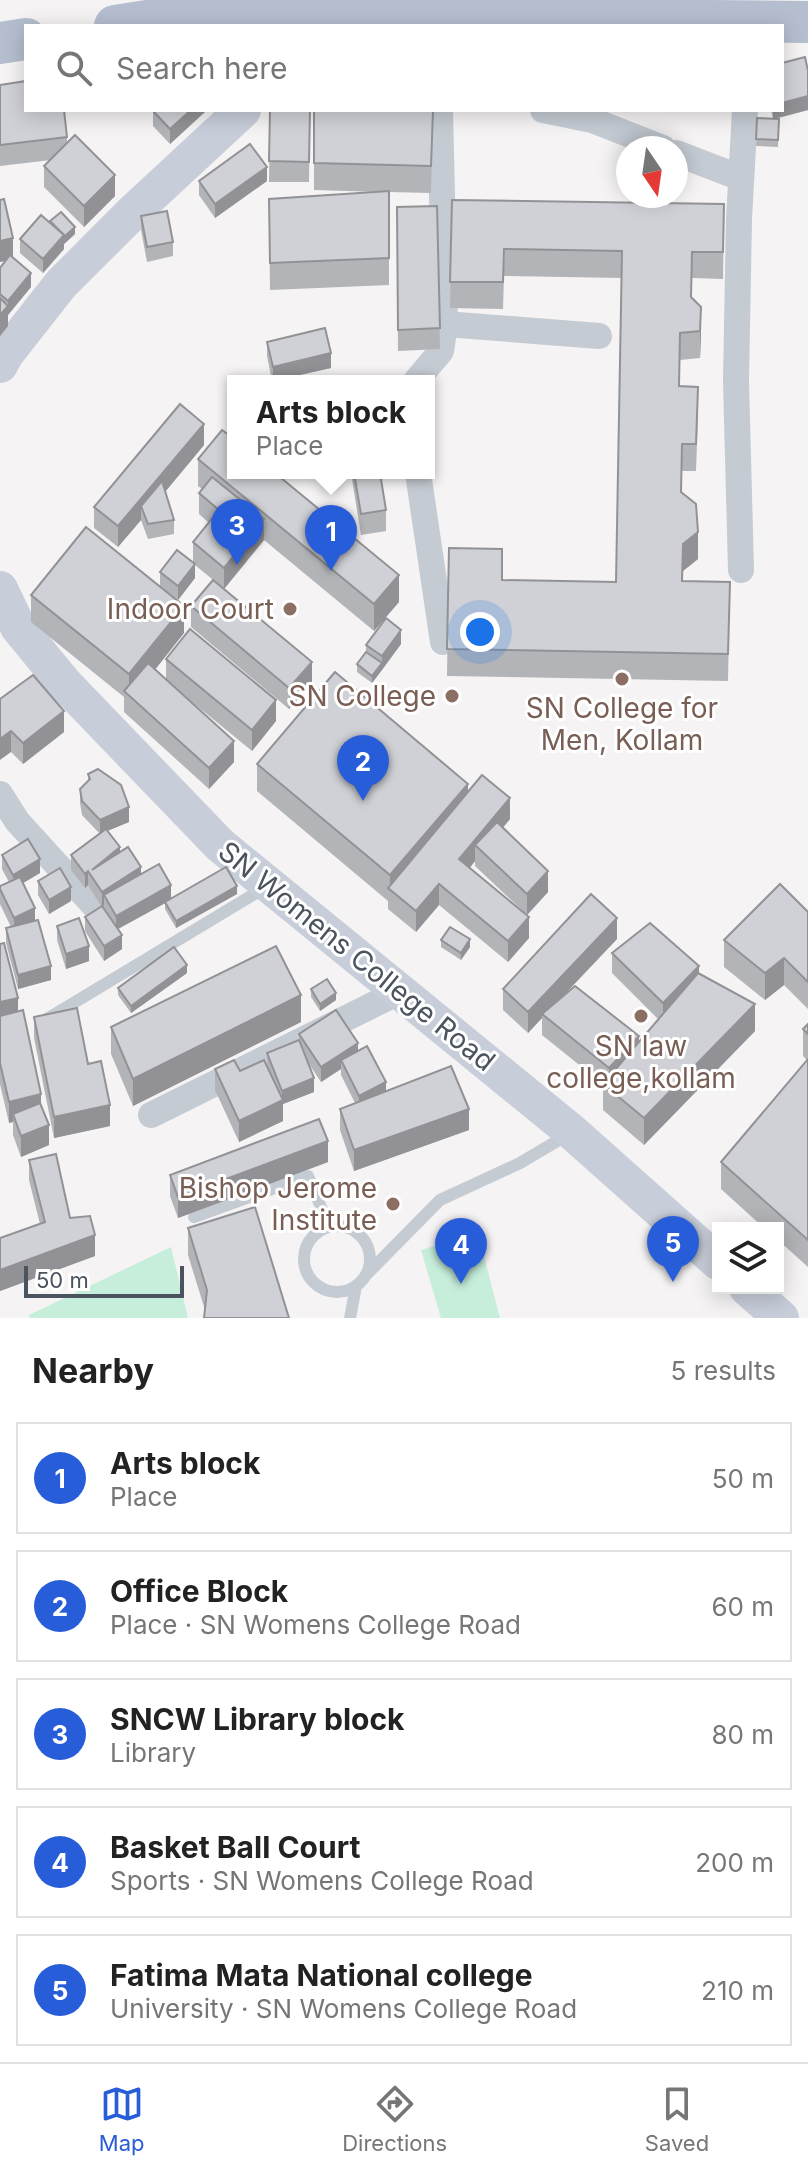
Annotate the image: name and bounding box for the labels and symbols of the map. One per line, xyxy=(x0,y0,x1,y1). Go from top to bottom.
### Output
north arrow xyxy=(616,136,688,208)
pin: 3 xyxy=(211,499,263,565)
pin: 1 xyxy=(305,505,357,571)
place label: Indoor Court xyxy=(107,592,274,626)
marker: Indoor Court xyxy=(281,600,299,618)
your location xyxy=(460,612,500,652)
marker: SN College for Men, Kollam xyxy=(613,670,631,688)
place label: SN College xyxy=(288,679,436,713)
marker: SN College xyxy=(443,687,461,705)
place label: SN College for Men, Kollam xyxy=(526,691,718,757)
pin: 2 xyxy=(337,735,389,801)
street label: SN Womens College Road xyxy=(212,834,502,1078)
marker: SN law college,kollam xyxy=(632,1007,650,1025)
place label: SN law college,kollam xyxy=(546,1029,736,1095)
place label: Bishop Jerome Institute xyxy=(179,1171,377,1237)
marker: Bishop Jerome Institute xyxy=(384,1195,402,1213)
pin: 5 xyxy=(647,1216,699,1282)
pin: 4 xyxy=(435,1218,487,1284)
scale bar xyxy=(24,1262,184,1298)

